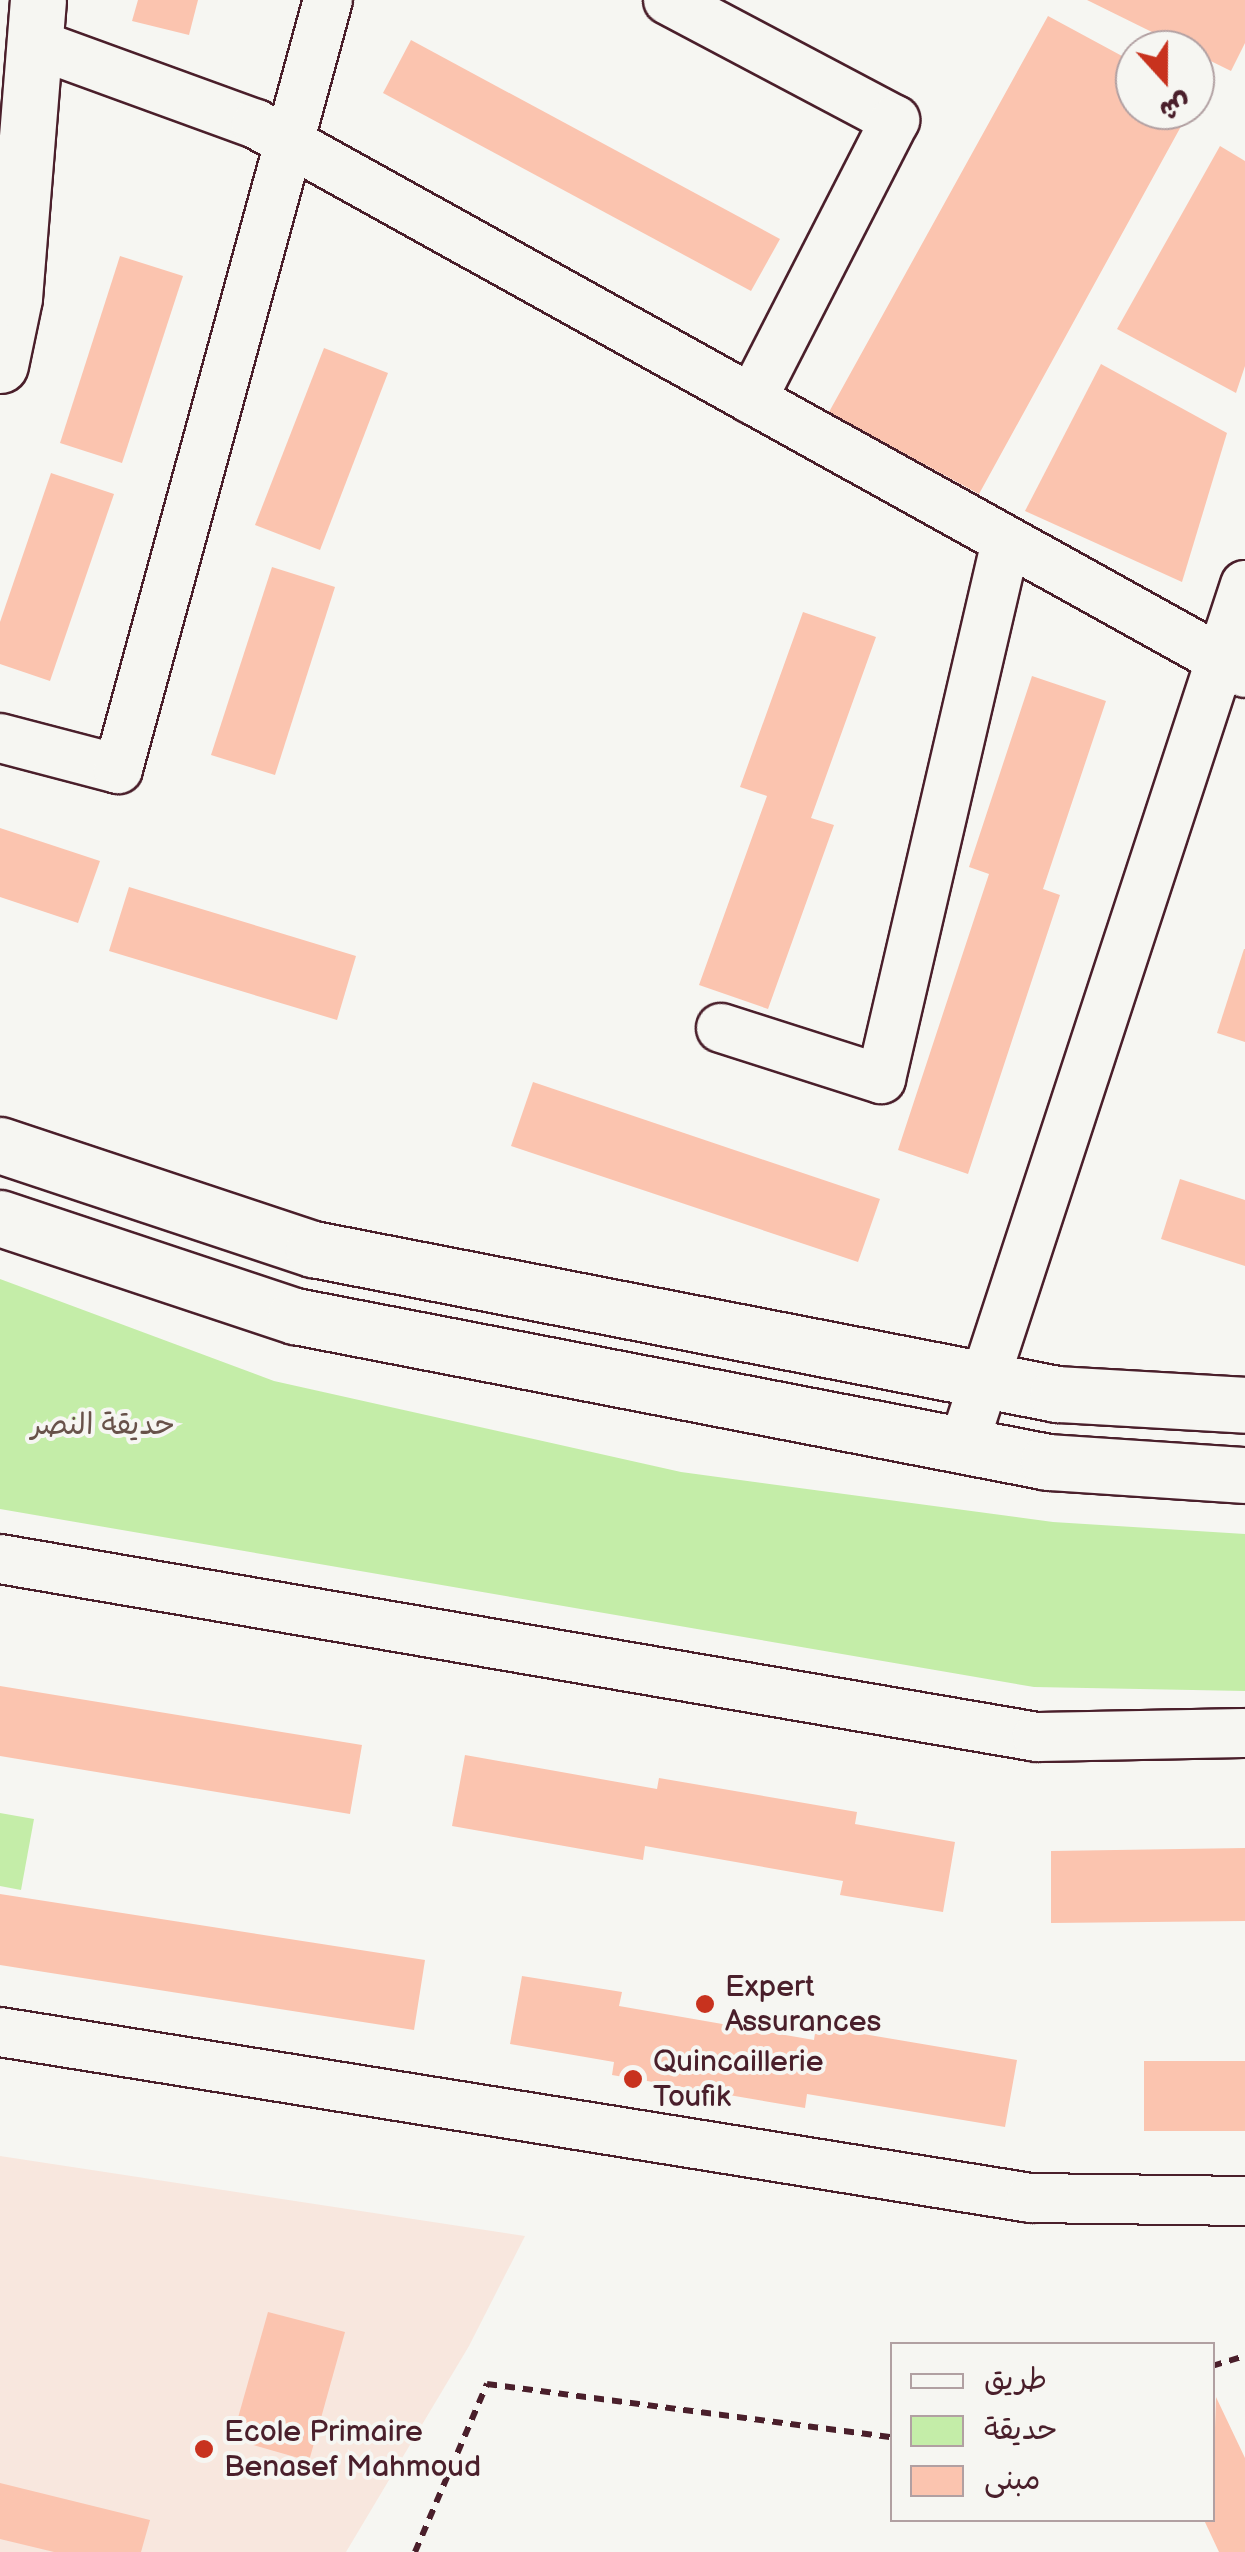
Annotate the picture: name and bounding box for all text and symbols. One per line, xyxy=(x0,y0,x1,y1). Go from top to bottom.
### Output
north arrow xyxy=(1115,30,1215,130)
text: ش xyxy=(1155,86,1196,128)
park label: حديقة النصر xyxy=(31,1407,175,1443)
place label: Expert Assurances xyxy=(725,1969,881,2040)
marker: Expert Assurances xyxy=(694,1993,716,2015)
place label: Quincaillerie Toufik xyxy=(653,2044,824,2114)
marker: Quincaillerie Toufik xyxy=(622,2068,644,2090)
legend xyxy=(890,2342,1215,2522)
text: طريق xyxy=(984,2362,1047,2398)
text: حديقة xyxy=(984,2412,1058,2448)
place label: Ecole Primaire Benasef Mahmoud xyxy=(224,2414,481,2484)
marker: Ecole Primaire Benasef Mahmoud xyxy=(193,2438,215,2460)
text: مبنى xyxy=(984,2462,1040,2498)

